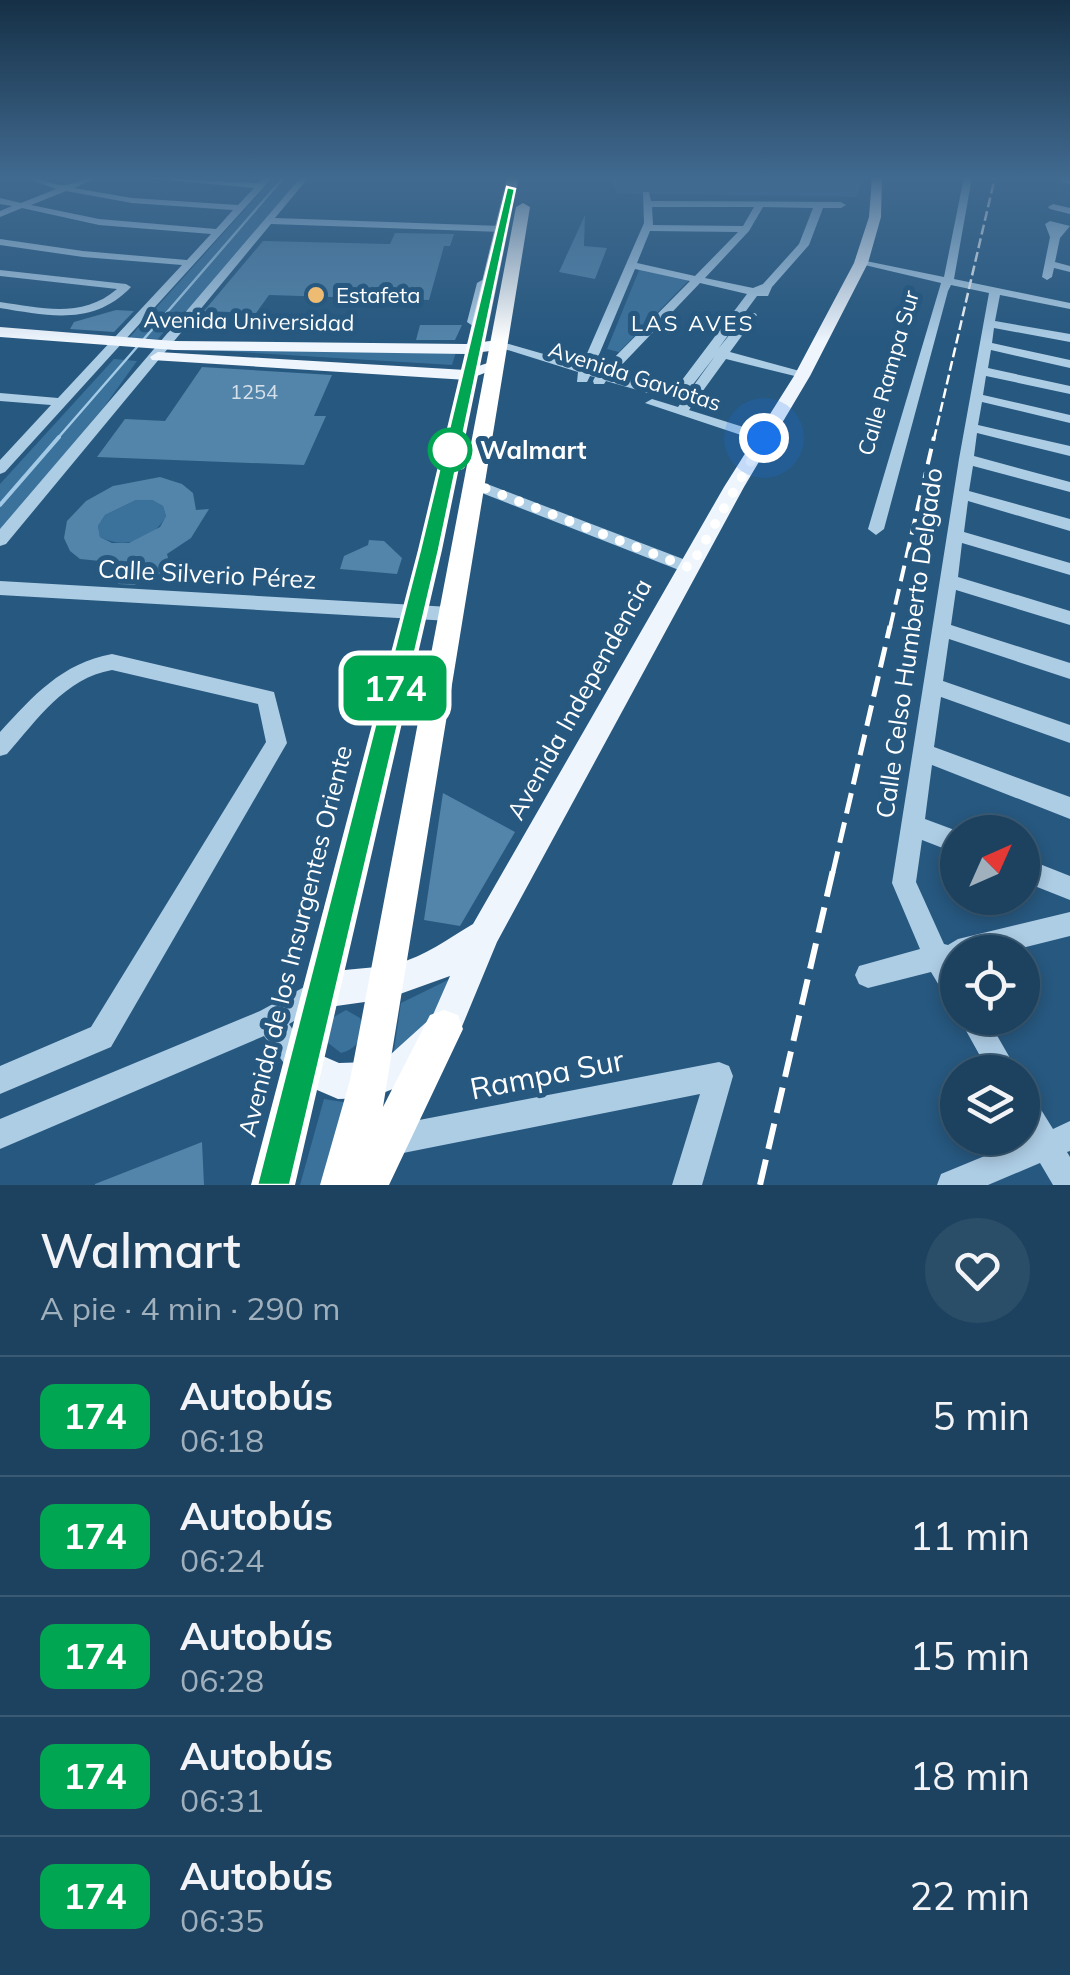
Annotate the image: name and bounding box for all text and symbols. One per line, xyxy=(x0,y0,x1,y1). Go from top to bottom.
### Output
place label: Estafeta xyxy=(336,281,420,309)
marker: Estafeta xyxy=(305,284,327,306)
street label: Calle Rampa Sur xyxy=(851,287,925,459)
street label: Avenida Universidad xyxy=(143,305,355,337)
district label: LAS AVES xyxy=(631,309,755,337)
street label: Avenida Gaviotas xyxy=(545,335,725,417)
house number: 1254 xyxy=(230,379,278,404)
your location xyxy=(739,413,789,463)
marker: Walmart xyxy=(429,429,471,471)
place label: Walmart xyxy=(480,434,587,465)
street label: Calle Celso Humberto Delgado xyxy=(869,466,948,820)
street label: Calle Silverio Pérez xyxy=(97,552,317,595)
street label: Avenida Independencia xyxy=(499,573,658,825)
line badge: 174 xyxy=(338,656,452,720)
text: 174 xyxy=(363,666,427,710)
street label: Avenida de los Insurgentes Oriente xyxy=(231,742,358,1140)
north arrow xyxy=(940,815,1040,915)
map controls xyxy=(940,815,1040,1155)
button: locate xyxy=(940,935,1040,1035)
street label: Rampa Sur xyxy=(467,1040,627,1108)
button: layers xyxy=(940,1055,1040,1155)
button: heart xyxy=(925,1218,1030,1323)
text: Walmart xyxy=(40,1220,241,1280)
text: A pie · 4 min · 290 m xyxy=(40,1288,340,1328)
text: Autobús xyxy=(180,1372,333,1420)
text: 5 min xyxy=(933,1392,1030,1440)
text: 174 xyxy=(63,1394,127,1438)
text: 06:18 xyxy=(180,1420,264,1460)
text: Autobús xyxy=(180,1492,333,1540)
text: 11 min xyxy=(910,1512,1030,1560)
text: 174 xyxy=(63,1514,127,1558)
text: 06:24 xyxy=(180,1540,264,1580)
text: Autobús xyxy=(180,1612,333,1660)
text: 15 min xyxy=(910,1632,1030,1680)
text: 174 xyxy=(63,1634,127,1678)
text: 06:28 xyxy=(180,1660,264,1700)
text: Autobús xyxy=(180,1732,333,1780)
text: 18 min xyxy=(910,1752,1030,1800)
text: 174 xyxy=(63,1754,127,1798)
text: 06:31 xyxy=(180,1780,264,1820)
text: Autobús xyxy=(180,1852,333,1900)
text: 22 min xyxy=(910,1872,1030,1920)
text: 174 xyxy=(63,1874,127,1918)
text: 06:35 xyxy=(180,1900,264,1940)

